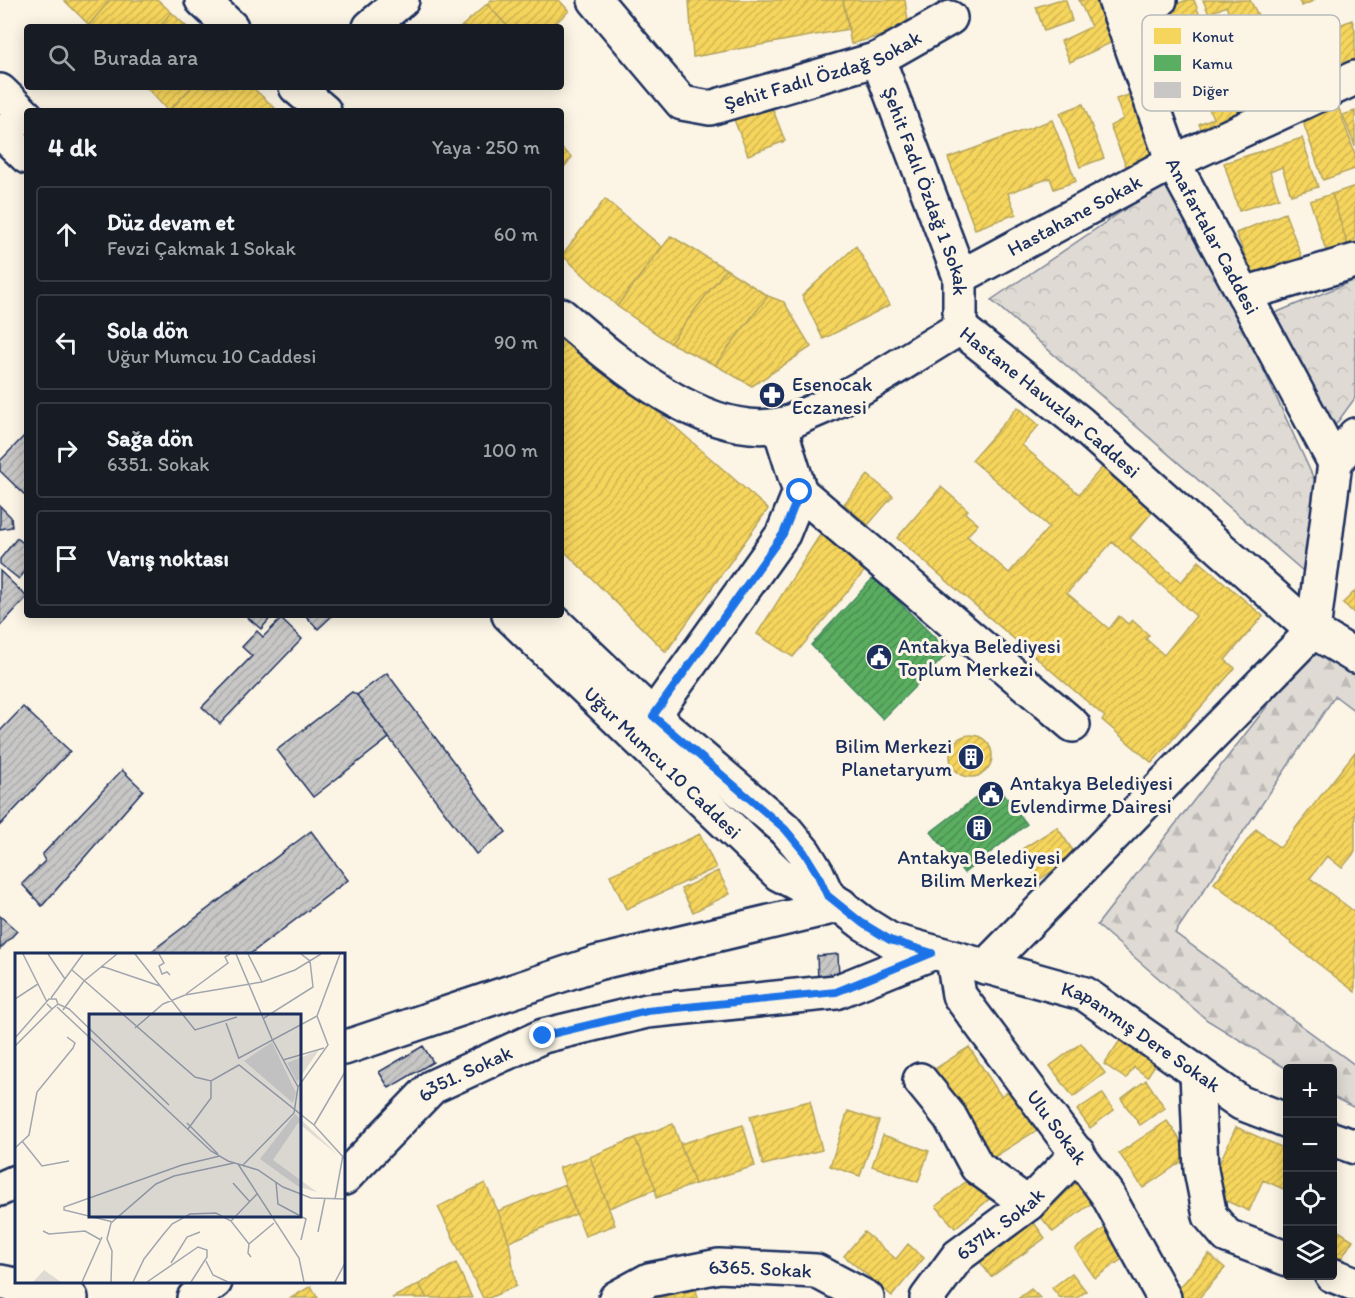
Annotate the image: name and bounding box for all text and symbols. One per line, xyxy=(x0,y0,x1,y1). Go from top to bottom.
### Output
legend xyxy=(1142,15,1340,111)
search box xyxy=(24,24,564,90)
street label: Şehit Fadıl Özdağ Sokak xyxy=(721,25,925,115)
text: Konut xyxy=(1192,27,1234,46)
icon: search xyxy=(45,41,78,74)
text: Burada ara xyxy=(93,44,198,71)
text: Kamu xyxy=(1192,54,1233,73)
text: Diğer xyxy=(1192,81,1229,100)
street label: Şehit Fadıl Özdağ 1 Sokak xyxy=(877,83,972,296)
text: 4 dk xyxy=(48,131,97,163)
text: Yaya · 250 m xyxy=(432,135,540,159)
street label: Anafartalar Caddesi xyxy=(1161,153,1265,318)
street label: Hastahane Sokak xyxy=(1003,169,1146,261)
text: Düz devam et xyxy=(107,209,234,236)
icon: ahead xyxy=(50,218,83,251)
text: 60 m xyxy=(494,222,538,246)
text: Fevzi Çakmak 1 Sokak xyxy=(107,236,296,260)
text: Sola dön xyxy=(107,317,188,344)
street label: Hastane Havuzlar Caddesi xyxy=(955,321,1145,483)
icon: left xyxy=(50,326,83,359)
text: 90 m xyxy=(494,330,538,354)
text: Uğur Mumcu 10 Caddesi xyxy=(107,344,316,368)
place label: Esenocak Eczanesi xyxy=(792,372,873,419)
pharmacy icon: Esenocak Eczanesi xyxy=(757,380,787,410)
text: Sağa dön xyxy=(107,425,193,452)
icon: right xyxy=(50,434,83,467)
text: 100 m xyxy=(483,438,538,462)
text: 6351. Sokak xyxy=(107,452,210,476)
route start xyxy=(786,478,812,504)
icon: arrive xyxy=(50,542,83,575)
text: Varış noktası xyxy=(107,545,229,572)
place label: Antakya Belediyesi Toplum Merkezi xyxy=(898,634,1061,681)
public building icon: Antakya Belediyesi Toplum Merkezi xyxy=(864,642,894,672)
street label: Uğur Mumcu 10 Caddesi xyxy=(579,681,747,844)
place label: Bilim Merkezi Planetaryum xyxy=(835,734,952,781)
building icon: Bilim Merkezi Planetaryum xyxy=(956,742,986,772)
place label: Antakya Belediyesi Evlendirme Dairesi xyxy=(1010,771,1173,818)
public building icon: Antakya Belediyesi Evlendirme Dairesi xyxy=(976,779,1006,809)
building icon: Antakya Belediyesi Bilim Merkezi xyxy=(964,813,994,843)
place label: Antakya Belediyesi Bilim Merkezi xyxy=(898,845,1060,892)
inset map xyxy=(15,953,345,1283)
street label: Kapanmış Dere Sokak xyxy=(1059,976,1226,1097)
route end xyxy=(529,1022,555,1048)
street label: 6351. Sokak xyxy=(412,1040,516,1107)
map controls xyxy=(1283,1064,1337,1280)
button: + xyxy=(1283,1064,1337,1118)
street label: Ulu Sokak xyxy=(1022,1085,1093,1170)
button: − xyxy=(1283,1118,1337,1172)
button: locate xyxy=(1283,1172,1337,1226)
street label: 6374. Sokak xyxy=(951,1183,1049,1265)
button: layers xyxy=(1283,1226,1337,1280)
street label: 6365. Sokak xyxy=(706,1254,812,1283)

